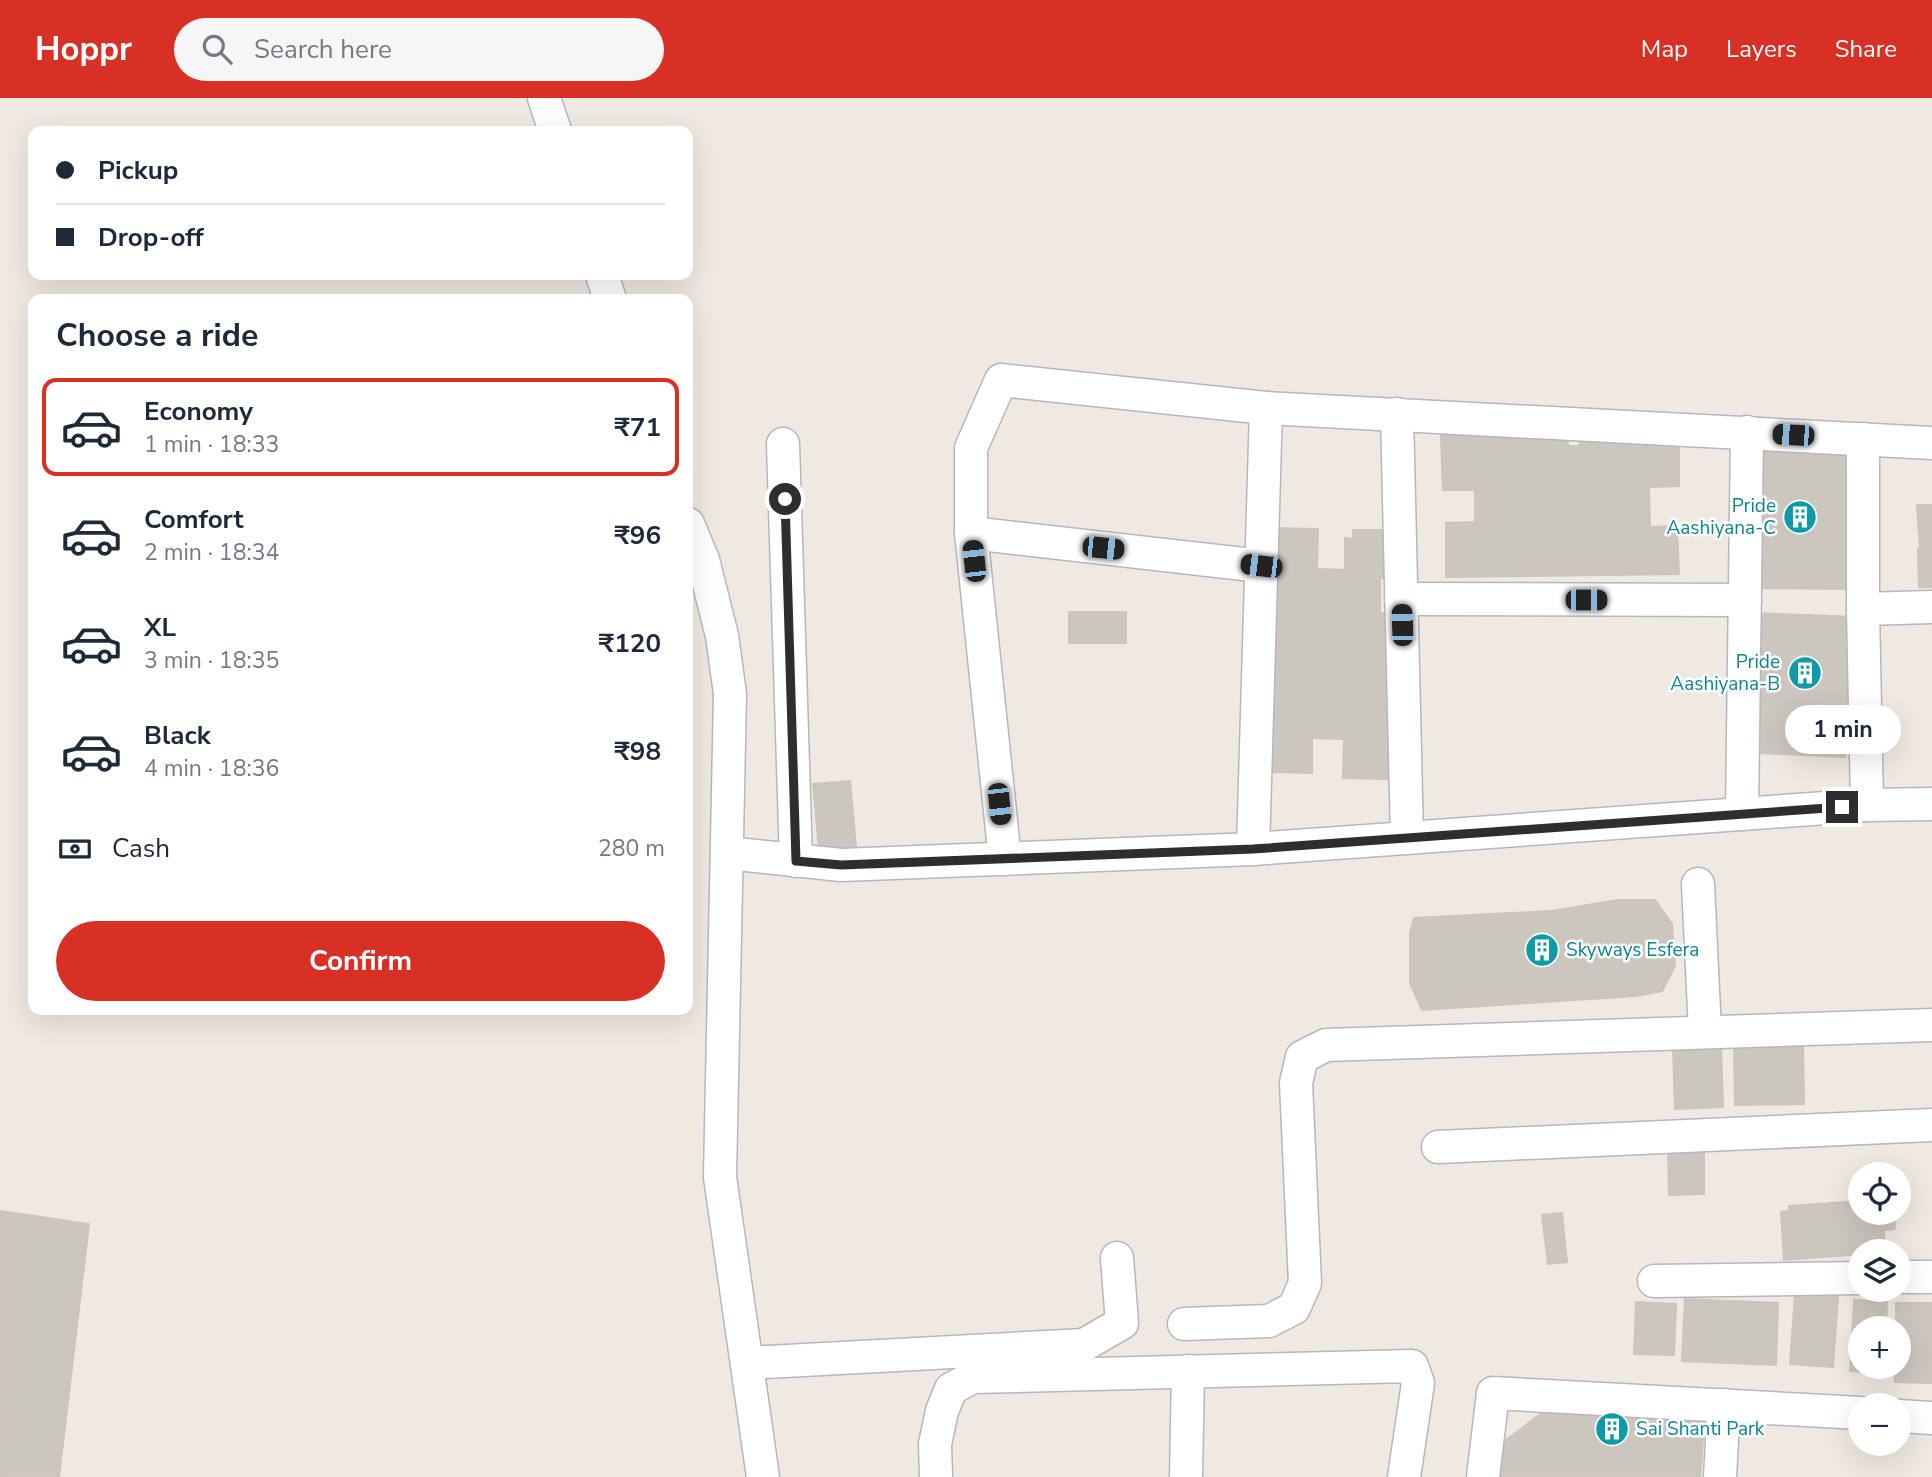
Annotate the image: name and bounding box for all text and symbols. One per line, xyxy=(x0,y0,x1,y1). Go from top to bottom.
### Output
search box xyxy=(174,18,664,81)
text: Hoppr xyxy=(35,27,132,72)
icon: search xyxy=(198,30,236,68)
text: Search here xyxy=(254,32,392,67)
text: Map xyxy=(1641,33,1688,65)
text: Layers xyxy=(1726,33,1797,65)
text: Share xyxy=(1835,33,1897,65)
text: Pickup xyxy=(98,153,178,188)
text: Drop-off xyxy=(98,220,204,255)
text: Choose a ride xyxy=(56,314,258,357)
text: Economy xyxy=(144,394,253,429)
icon: car xyxy=(60,396,123,459)
text: ₹71 xyxy=(614,410,661,445)
car xyxy=(1772,423,1815,447)
text: 1 min · 18:33 xyxy=(144,429,279,460)
route start xyxy=(769,483,801,515)
place label: Pride Aashiyana-C xyxy=(1666,493,1776,541)
building icon: Pride Aashiyana-C xyxy=(1781,498,1819,536)
text: Comfort xyxy=(144,502,244,537)
icon: car xyxy=(60,504,123,567)
text: ₹96 xyxy=(614,518,661,553)
car xyxy=(1082,535,1125,561)
text: 2 min · 18:34 xyxy=(144,537,279,568)
car xyxy=(962,539,987,583)
car xyxy=(1239,553,1284,579)
car xyxy=(1566,590,1608,611)
car xyxy=(1391,604,1414,646)
text: XL xyxy=(144,610,176,645)
icon: car xyxy=(60,612,123,675)
text: ₹120 xyxy=(599,626,661,661)
text: 3 min · 18:35 xyxy=(144,645,279,676)
place label: Pride Aashiyana-B xyxy=(1670,649,1780,697)
building icon: Pride Aashiyana-B xyxy=(1786,654,1824,692)
callout: 1 min xyxy=(1784,706,1900,754)
text: 1 min xyxy=(1813,714,1873,745)
text: Black xyxy=(144,718,211,753)
icon: car xyxy=(60,720,123,783)
text: ₹98 xyxy=(614,734,661,769)
text: 4 min · 18:36 xyxy=(144,753,279,784)
car xyxy=(987,782,1012,826)
route end xyxy=(1826,791,1858,823)
icon: cash xyxy=(56,830,94,868)
text: Cash xyxy=(112,831,170,866)
text: 280 m xyxy=(598,833,665,864)
button: Confirm xyxy=(56,921,665,1001)
building icon: Skyways Esfera xyxy=(1523,931,1561,969)
place label: Skyways Esfera xyxy=(1566,937,1699,963)
map controls xyxy=(1848,1162,1911,1456)
button: locate xyxy=(1848,1162,1911,1225)
button: layers xyxy=(1848,1239,1911,1302)
button: + xyxy=(1848,1316,1911,1379)
button: − xyxy=(1848,1393,1911,1456)
building icon: Sai Shanti Park xyxy=(1593,1410,1631,1448)
place label: Sai Shanti Park xyxy=(1636,1416,1765,1442)

